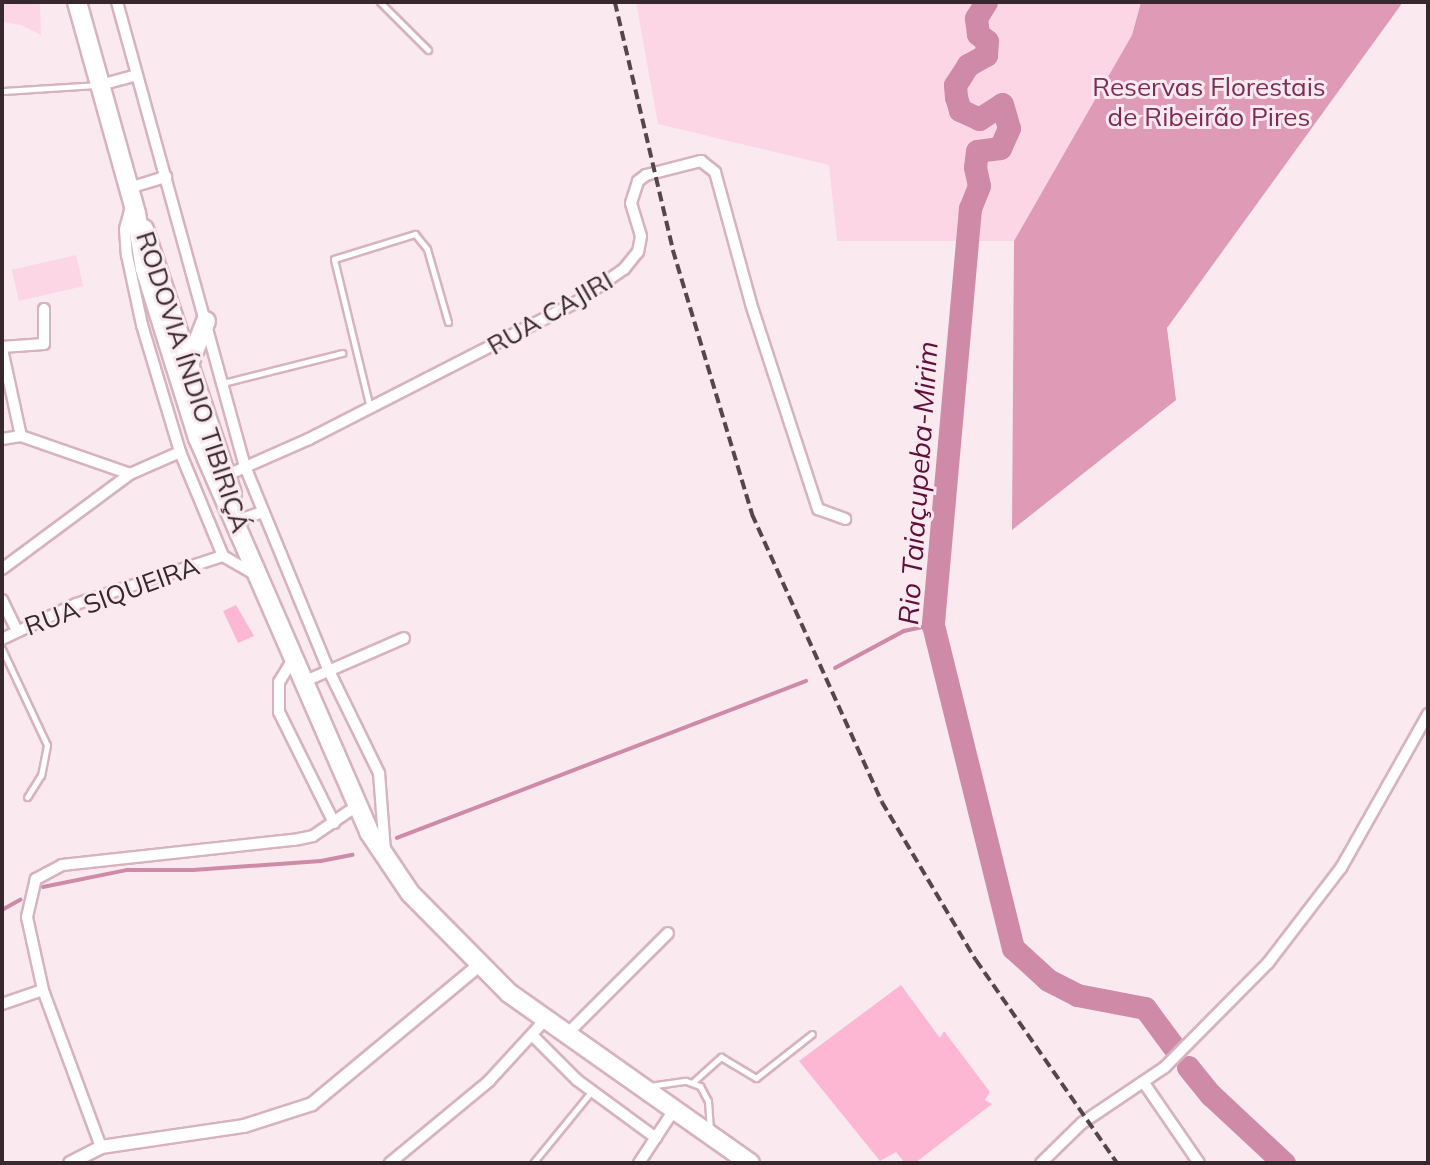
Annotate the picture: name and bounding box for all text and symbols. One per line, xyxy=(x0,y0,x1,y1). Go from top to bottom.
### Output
park label: Reservas Florestais de Ribeirão Pires xyxy=(1092,71,1326,132)
street label: RODOVIA ÍNDIO TIBIRIÇÁ xyxy=(129,227,257,537)
street label: RUA CAJIRI xyxy=(482,265,618,361)
water label: Rio Taiaçupeba-Mirim xyxy=(891,340,945,626)
street label: RUA SIQUEIRA xyxy=(20,550,204,642)

